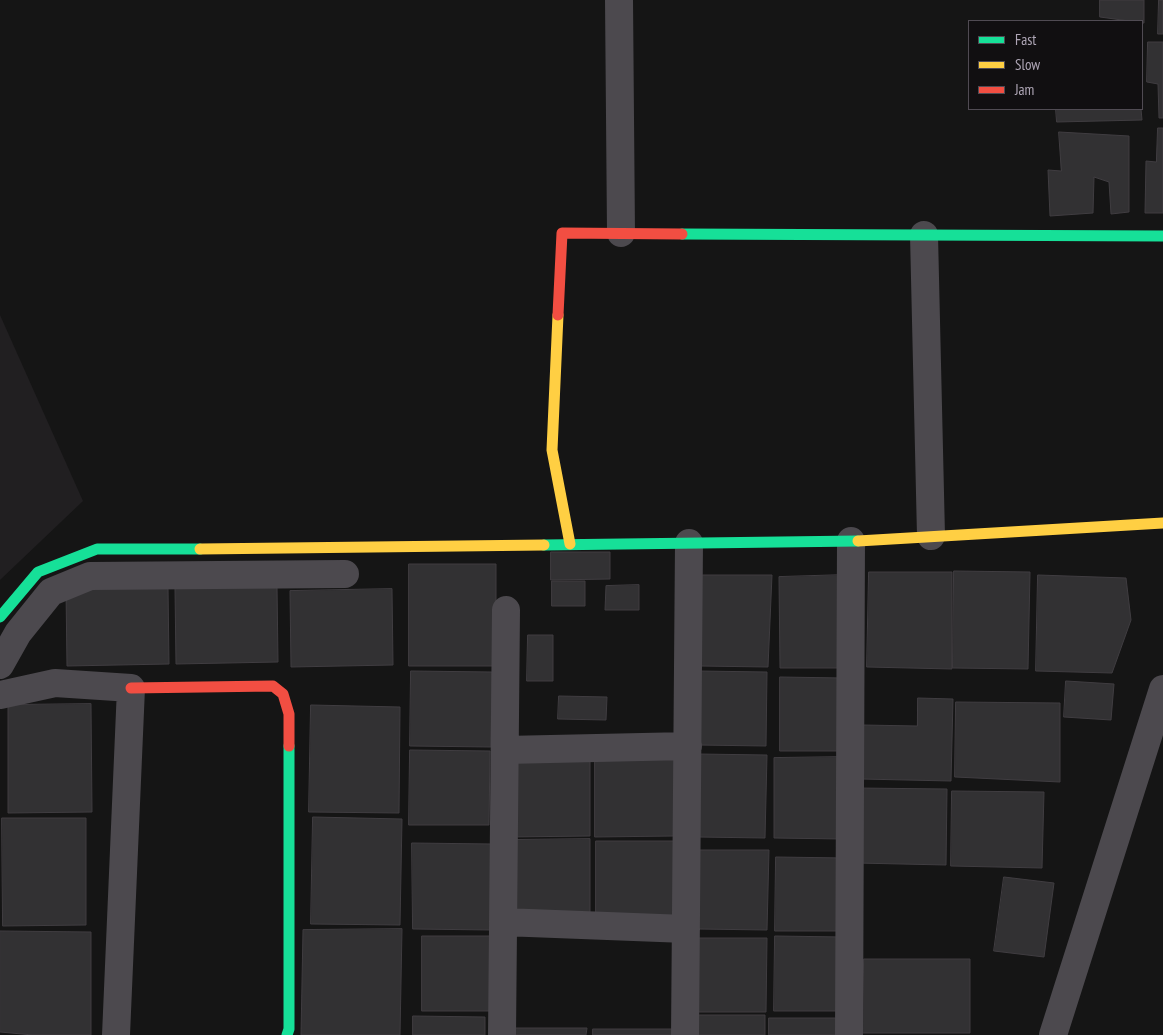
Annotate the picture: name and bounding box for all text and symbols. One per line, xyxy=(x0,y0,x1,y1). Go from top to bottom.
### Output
legend xyxy=(968,20,1143,110)
text: Fast xyxy=(1015,30,1036,49)
text: Slow xyxy=(1015,55,1040,74)
text: Jam xyxy=(1015,80,1034,99)

